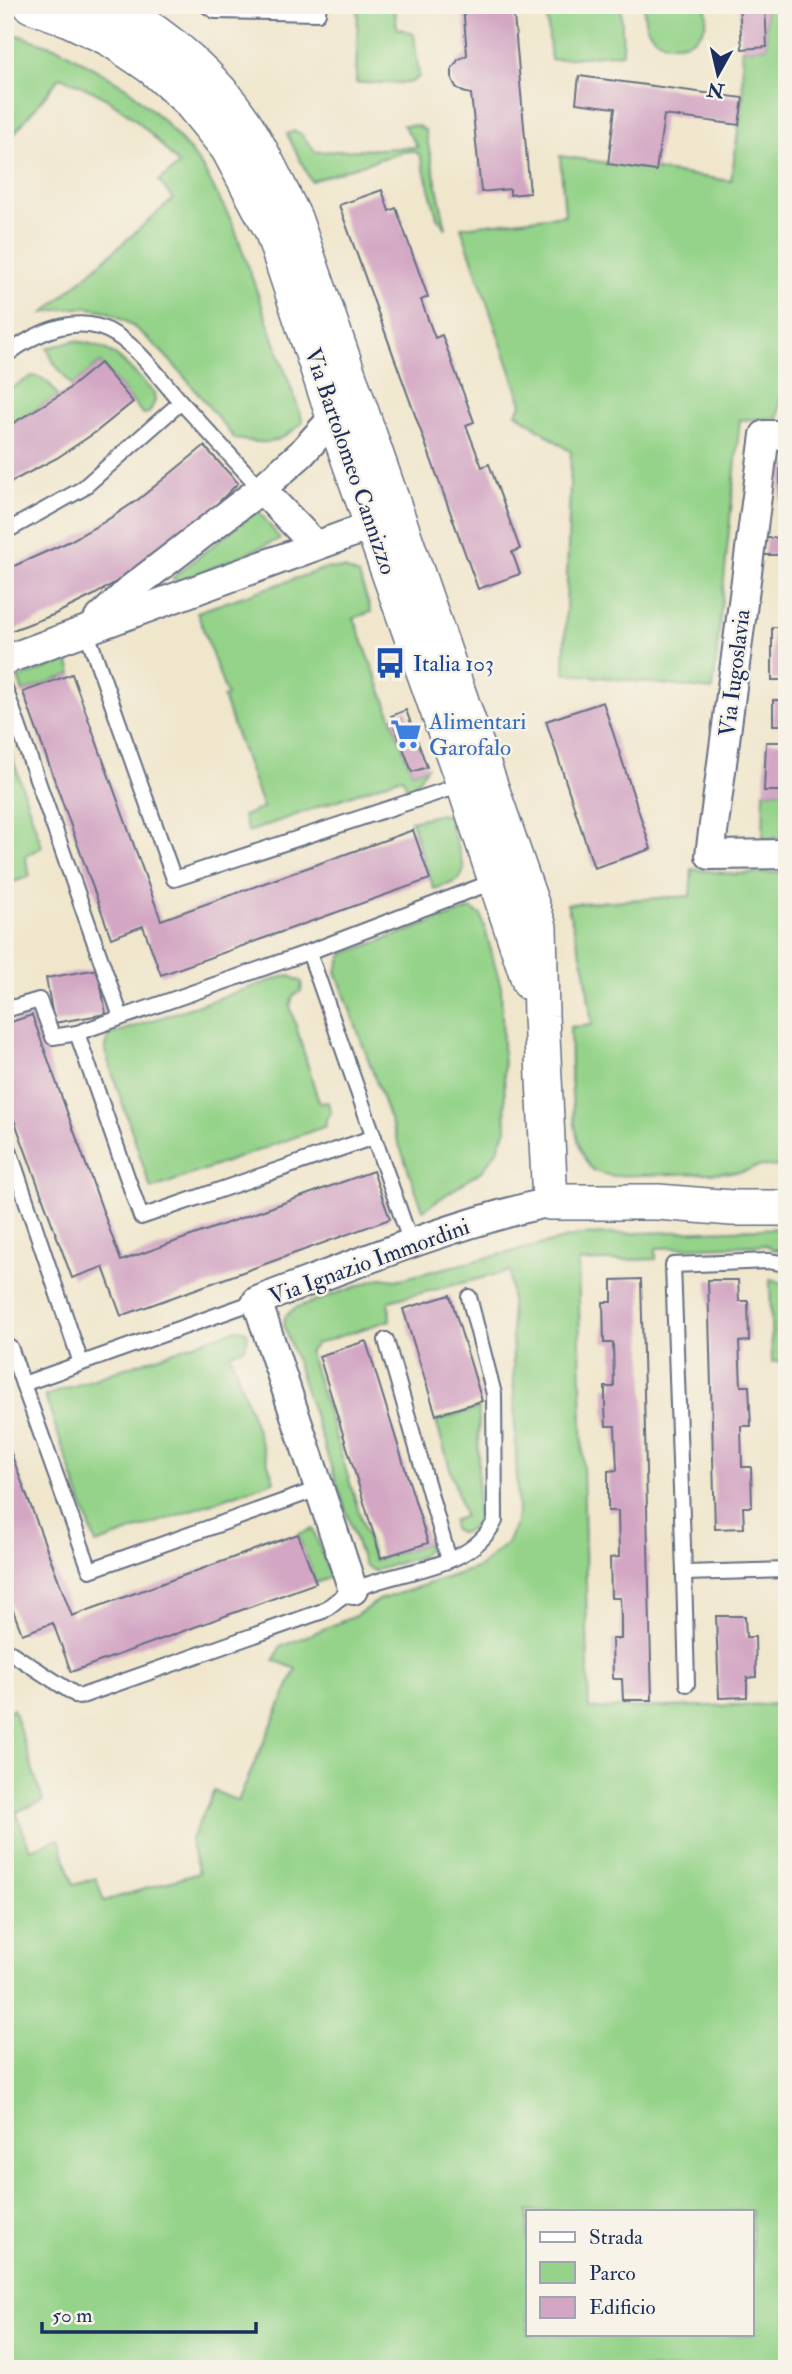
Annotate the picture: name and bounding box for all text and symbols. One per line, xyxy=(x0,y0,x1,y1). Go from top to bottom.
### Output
north arrow xyxy=(684,38,754,108)
text: N xyxy=(705,77,727,103)
street label: Via Bartolomeo Cannizzo xyxy=(298,344,403,578)
street label: Via Iugoslavia xyxy=(712,607,757,738)
bus stop icon: Italia 103 xyxy=(373,646,407,680)
place label: Italia 103 xyxy=(413,649,494,678)
place label: Alimentari Garofalo xyxy=(428,707,526,762)
supermarket icon: Alimentari Garofalo xyxy=(389,717,423,751)
street label: Via Ignazio Immordini xyxy=(265,1212,473,1311)
legend xyxy=(526,2210,754,2336)
text: Strada xyxy=(589,2224,643,2251)
text: Parco xyxy=(589,2260,636,2287)
scale bar xyxy=(42,2290,256,2334)
text: Edificio xyxy=(589,2294,656,2321)
text: 50 m xyxy=(52,2302,93,2329)

